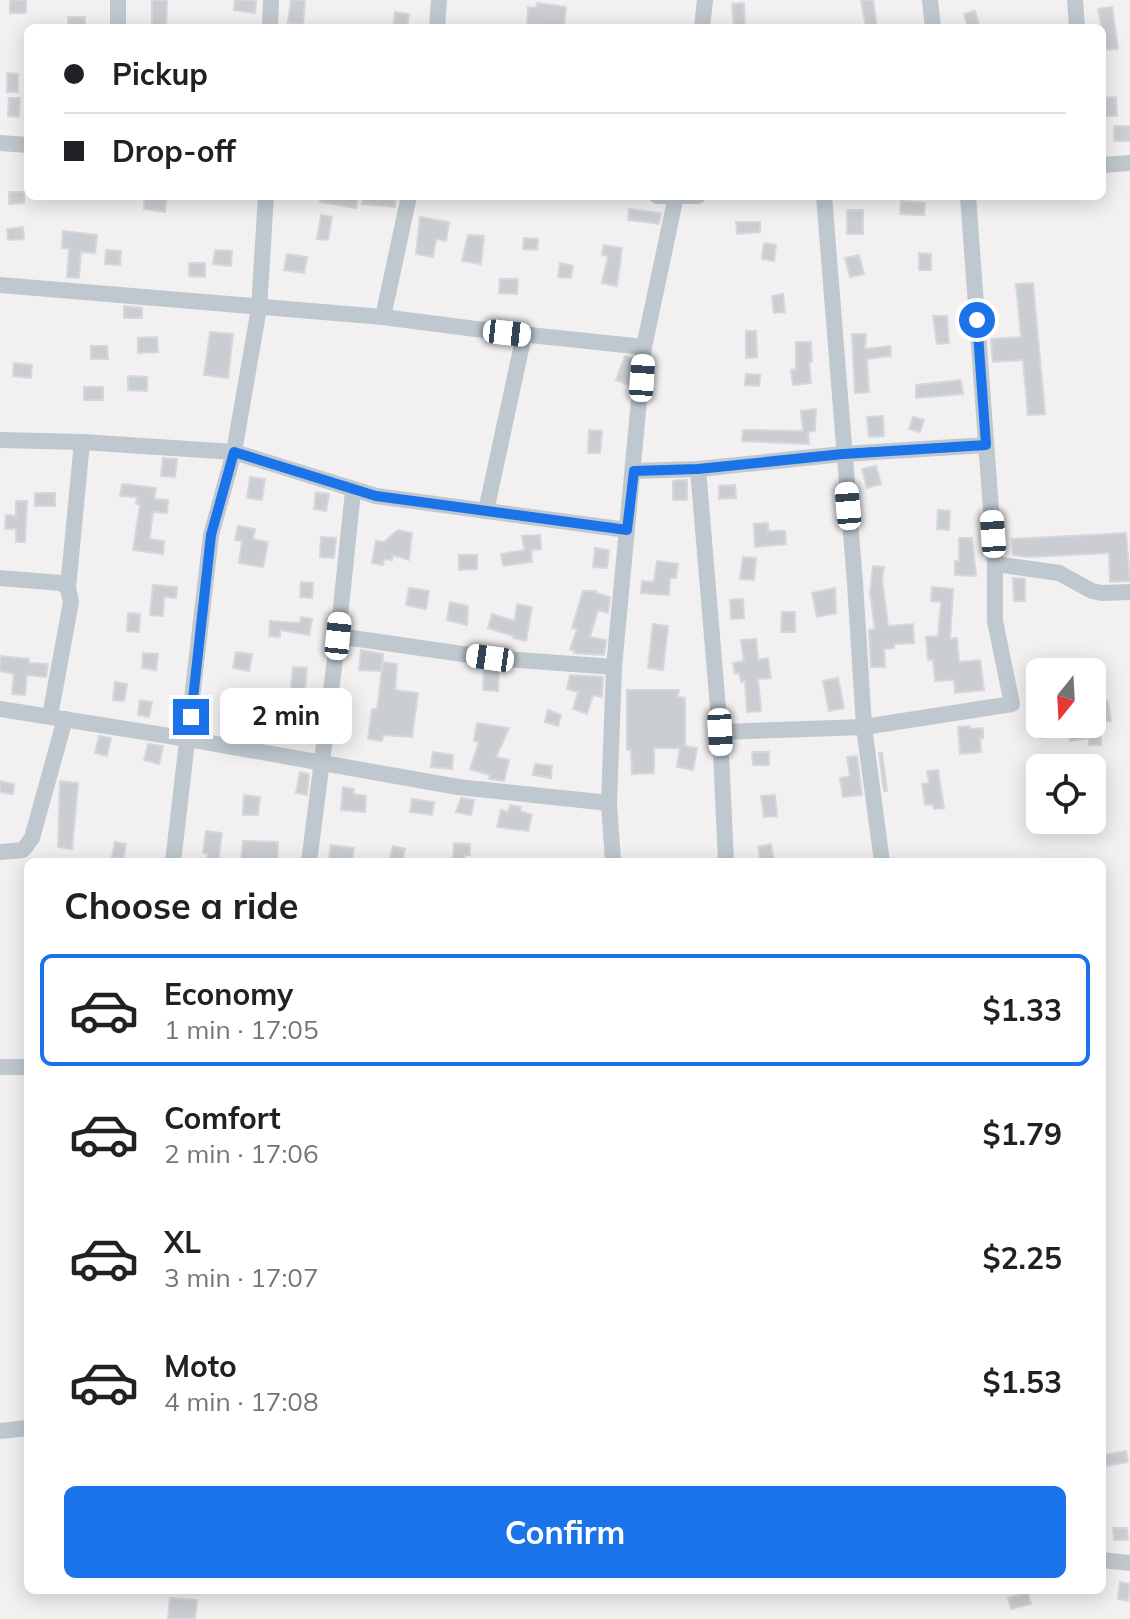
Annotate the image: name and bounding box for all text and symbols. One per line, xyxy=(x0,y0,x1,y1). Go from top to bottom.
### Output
text: Pickup xyxy=(112,55,208,93)
text: Drop-off xyxy=(112,132,236,170)
route start xyxy=(959,302,995,338)
car xyxy=(482,319,532,347)
car xyxy=(628,353,656,403)
car xyxy=(834,481,862,531)
car xyxy=(979,509,1007,559)
car xyxy=(324,611,352,661)
car xyxy=(465,643,515,673)
north arrow xyxy=(1026,658,1106,738)
map controls xyxy=(1026,658,1106,834)
callout: 2 min xyxy=(219,689,351,745)
route end xyxy=(173,699,209,735)
text: 2 min xyxy=(252,699,320,732)
car xyxy=(707,707,733,757)
button: locate xyxy=(1026,754,1106,834)
text: Choose a ride xyxy=(64,883,298,928)
icon: car xyxy=(68,974,140,1046)
text: Economy xyxy=(164,975,293,1013)
text: $1.33 xyxy=(983,991,1062,1029)
text: 1 min · 17:05 xyxy=(164,1013,319,1046)
icon: car xyxy=(68,1098,140,1170)
text: Comfort xyxy=(164,1099,281,1137)
text: $1.79 xyxy=(983,1115,1062,1153)
text: 2 min · 17:06 xyxy=(164,1137,319,1170)
icon: car xyxy=(68,1222,140,1294)
text: XL xyxy=(164,1223,201,1261)
text: $2.25 xyxy=(983,1239,1062,1277)
text: 3 min · 17:07 xyxy=(164,1261,319,1294)
icon: car xyxy=(68,1346,140,1418)
text: Moto xyxy=(164,1347,237,1385)
text: $1.53 xyxy=(983,1363,1062,1401)
text: 4 min · 17:08 xyxy=(164,1385,319,1418)
button: Confirm xyxy=(64,1486,1066,1578)

